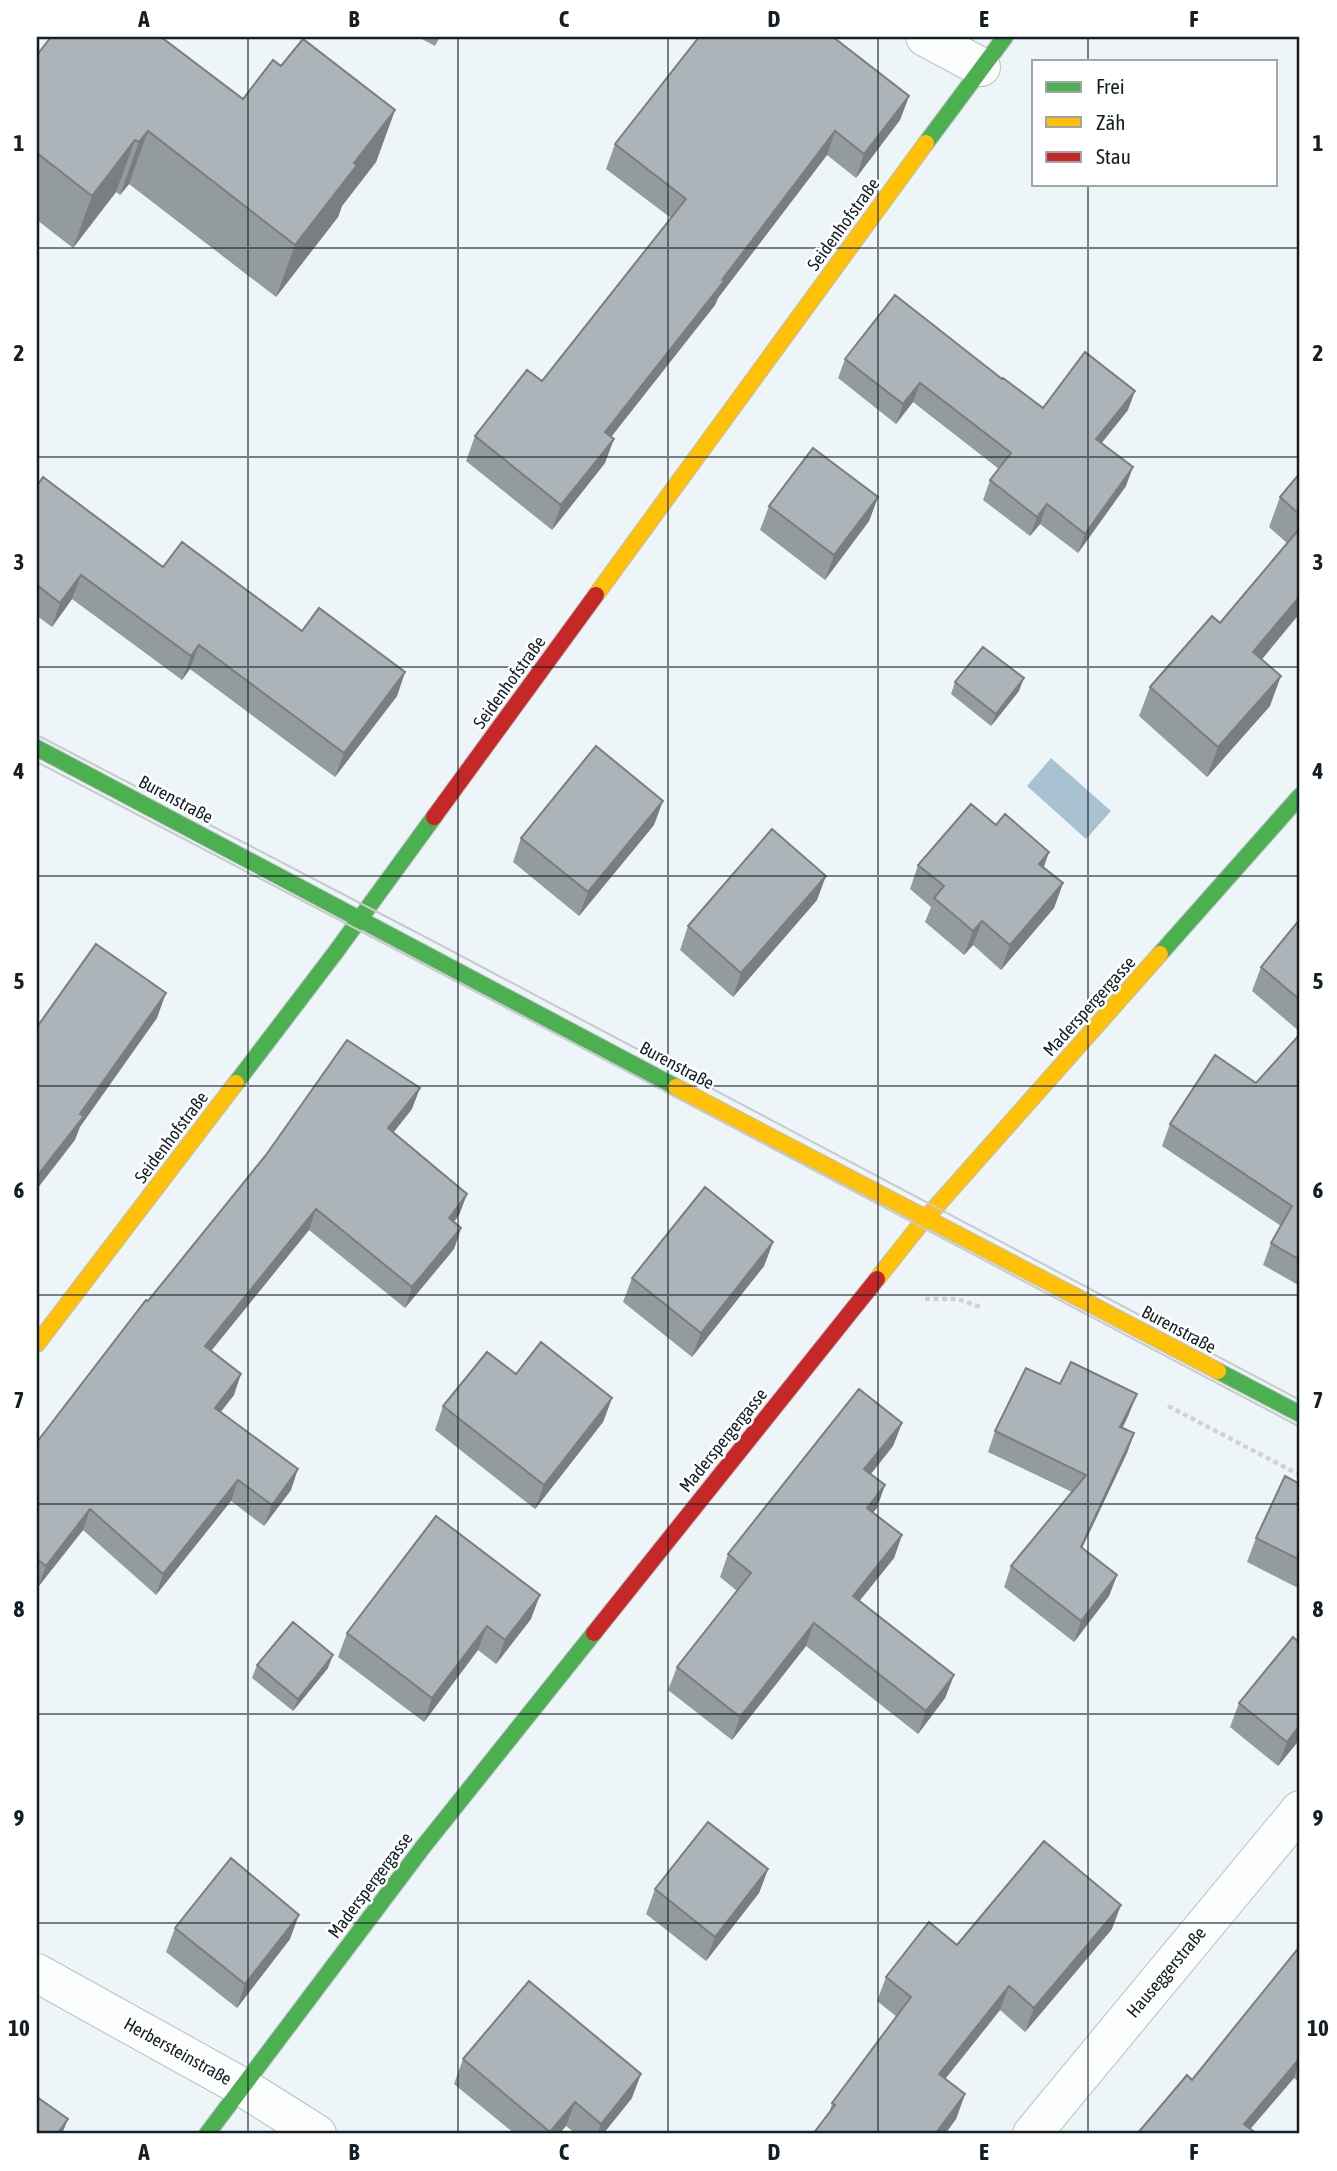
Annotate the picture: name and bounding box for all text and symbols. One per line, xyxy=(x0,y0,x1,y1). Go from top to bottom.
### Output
text: A xyxy=(137,6,150,32)
text: B xyxy=(349,6,360,32)
text: C xyxy=(559,6,570,32)
text: D xyxy=(768,6,781,32)
text: E xyxy=(979,6,989,32)
text: F xyxy=(1189,6,1199,32)
legend xyxy=(1032,60,1278,186)
text: Frei xyxy=(1096,74,1125,98)
text: Zäh xyxy=(1096,110,1125,134)
text: 1 xyxy=(14,130,25,156)
text: 1 xyxy=(1313,130,1324,156)
text: Stau xyxy=(1096,144,1131,168)
street label: Seidenhofstraße xyxy=(802,174,884,274)
text: 2 xyxy=(14,340,24,366)
text: 2 xyxy=(1313,340,1323,366)
text: 3 xyxy=(14,549,24,575)
text: 3 xyxy=(1313,549,1323,575)
street label: Seidenhofstraße xyxy=(468,632,550,732)
text: 4 xyxy=(13,758,25,784)
text: 4 xyxy=(1312,758,1324,784)
street label: Burenstraße xyxy=(135,771,217,827)
street label: Maderspergergasse xyxy=(1039,952,1139,1060)
text: 5 xyxy=(14,968,25,994)
text: 5 xyxy=(1313,968,1324,994)
street label: Burenstraße xyxy=(636,1037,718,1093)
street label: Seidenhofstraße xyxy=(130,1087,212,1187)
text: 6 xyxy=(14,1177,25,1203)
text: 6 xyxy=(1313,1177,1324,1203)
street label: Burenstraße xyxy=(1138,1301,1220,1357)
street label: Maderspergergasse xyxy=(675,1384,771,1496)
text: 7 xyxy=(14,1387,24,1413)
text: 7 xyxy=(1313,1387,1323,1413)
text: 8 xyxy=(14,1596,25,1622)
text: 8 xyxy=(1313,1596,1324,1622)
text: 9 xyxy=(14,1805,25,1831)
text: 9 xyxy=(1313,1805,1324,1831)
street label: Maderspergergasse xyxy=(323,1828,417,1942)
street label: Hauseggerstraße xyxy=(1122,1922,1210,2022)
street label: Herbersteinstraße xyxy=(121,2013,235,2089)
text: 10 xyxy=(8,2015,30,2041)
text: 10 xyxy=(1307,2015,1329,2041)
text: A xyxy=(137,2139,150,2165)
text: B xyxy=(349,2139,360,2165)
text: C xyxy=(559,2139,570,2165)
text: D xyxy=(768,2139,781,2165)
text: E xyxy=(979,2139,989,2165)
text: F xyxy=(1189,2139,1199,2165)

